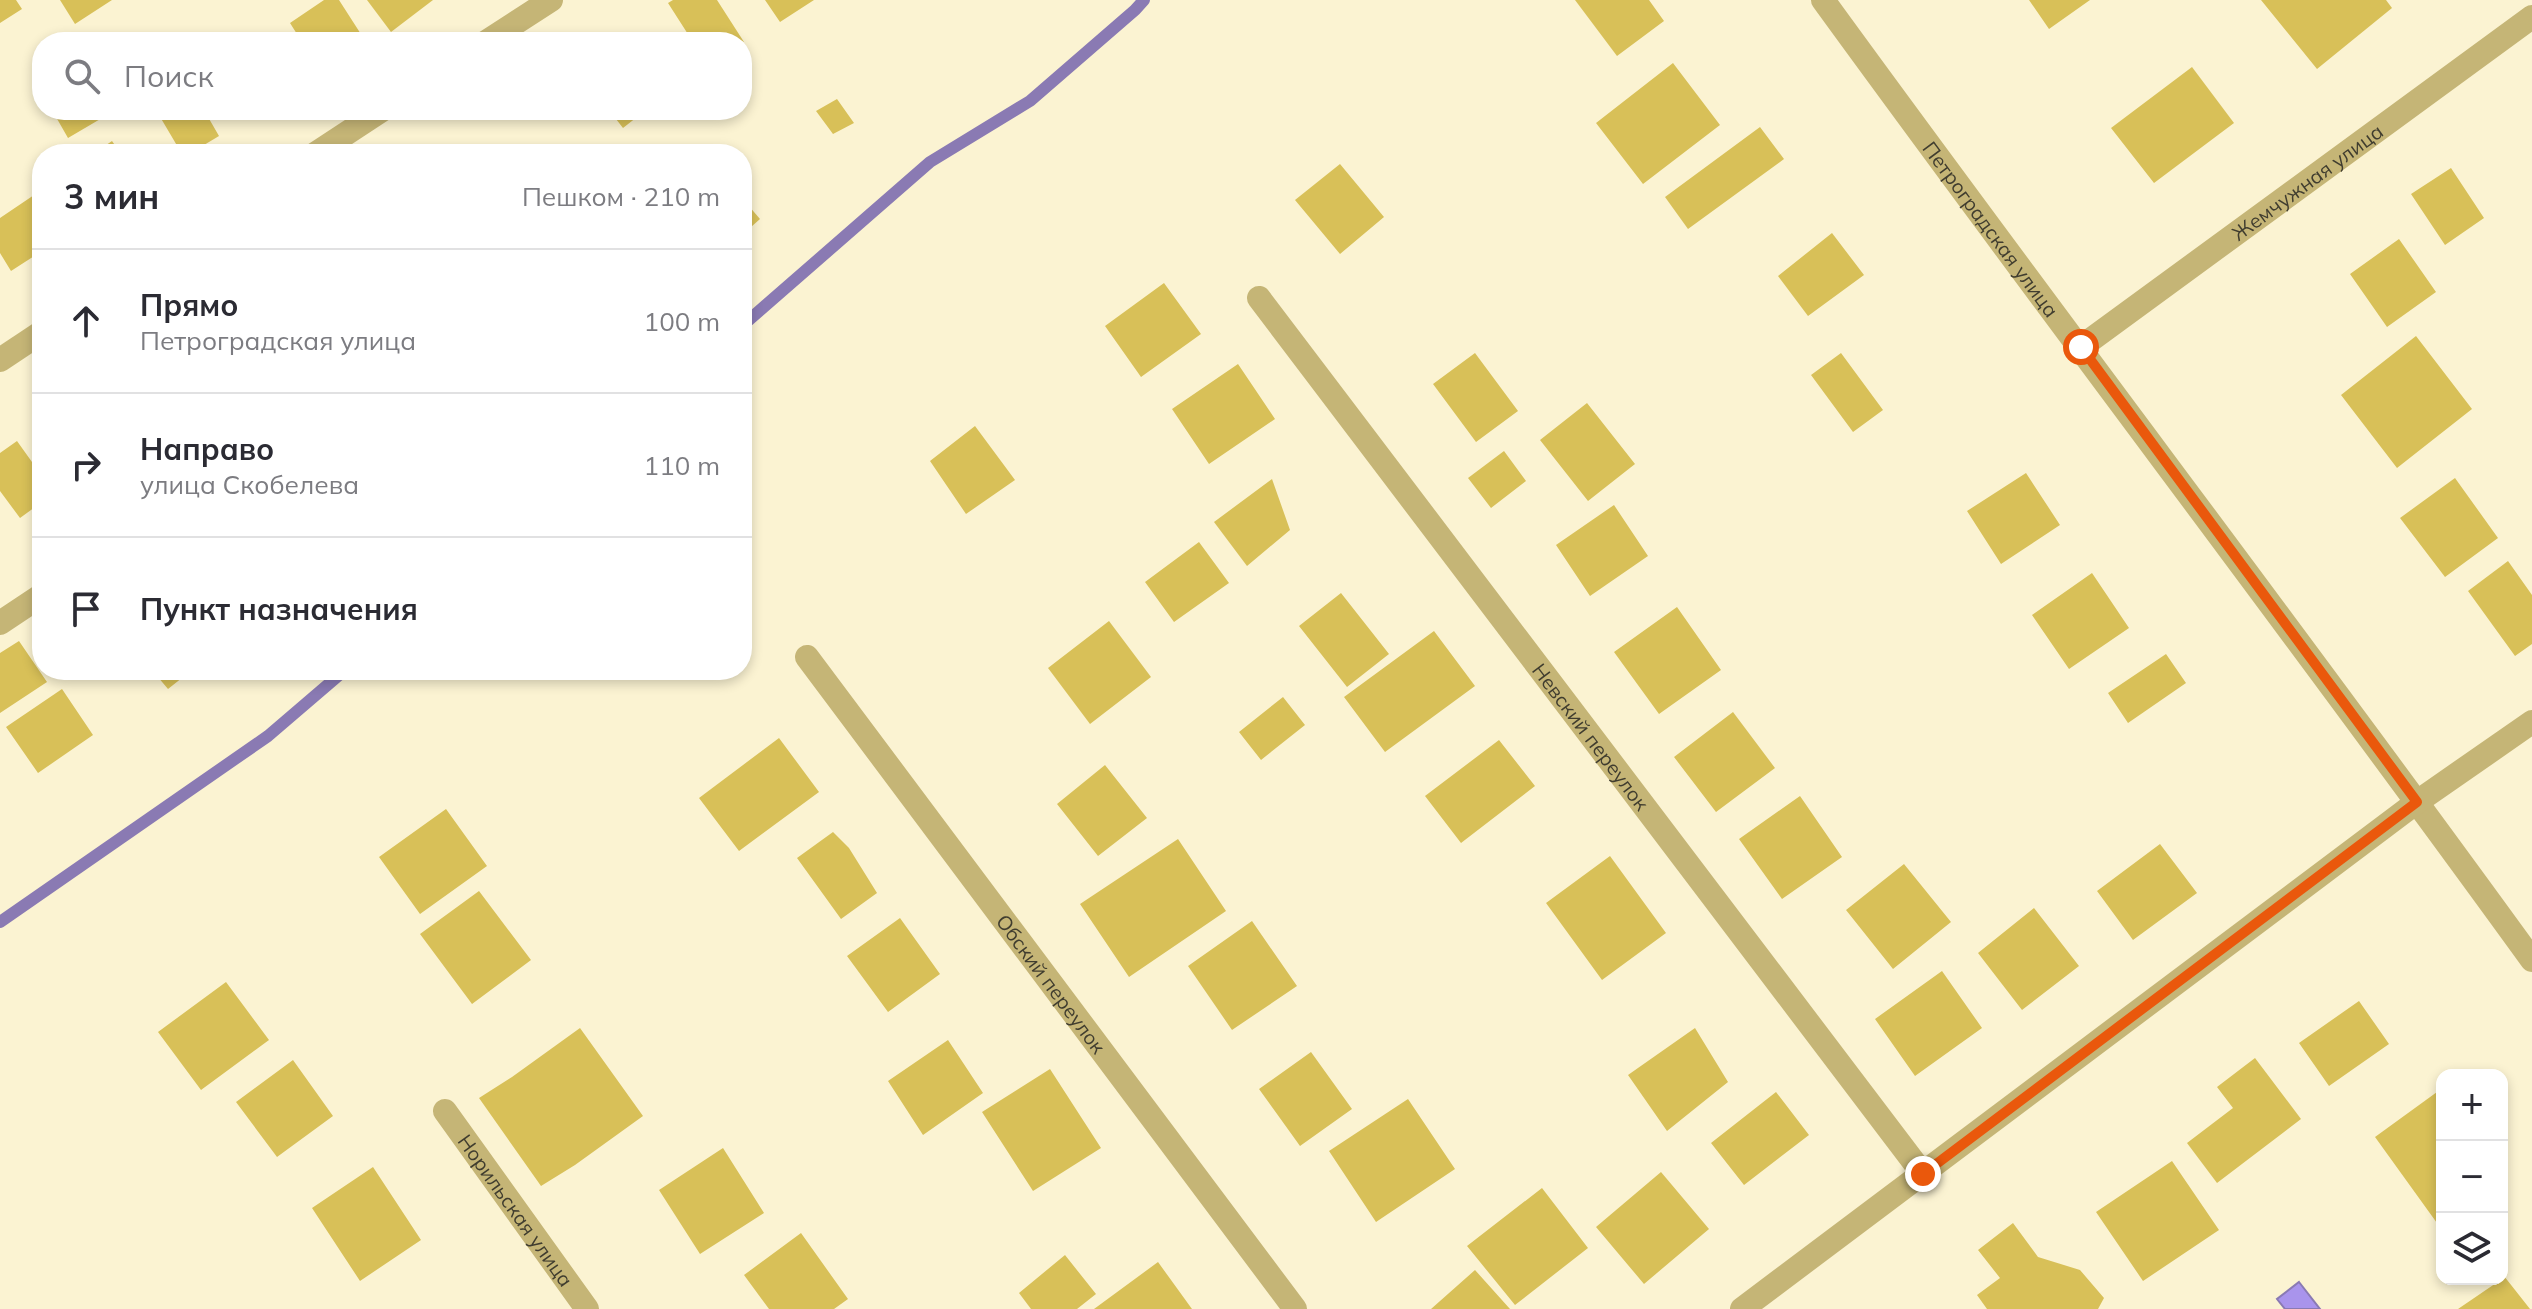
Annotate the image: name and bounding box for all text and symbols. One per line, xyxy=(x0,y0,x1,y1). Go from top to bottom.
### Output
search box xyxy=(32,32,752,120)
icon: search xyxy=(60,54,104,98)
text: Поиск xyxy=(124,57,214,95)
street label: Жемчужная улица xyxy=(2226,118,2388,245)
street label: Петроградская улица xyxy=(1918,136,2064,322)
text: 3 мин xyxy=(64,175,159,218)
text: Пешком · 210 m xyxy=(522,180,720,213)
text: Прямо xyxy=(140,286,238,324)
icon: ahead xyxy=(64,299,108,343)
text: 100 m xyxy=(644,305,720,338)
text: Петроградская улица xyxy=(140,324,416,357)
route start xyxy=(2063,329,2099,365)
text: Направо xyxy=(140,430,274,468)
icon: right xyxy=(64,443,108,487)
text: 110 m xyxy=(644,449,720,482)
text: улица Скобелева xyxy=(140,468,359,501)
icon: arrive xyxy=(64,587,108,631)
text: Пункт назначения xyxy=(140,590,418,628)
street label: Невский переулок xyxy=(1527,658,1655,815)
street label: Обский переулок xyxy=(991,909,1112,1058)
map controls xyxy=(2436,1069,2508,1285)
button: + xyxy=(2436,1069,2508,1141)
street label: Норильская улица xyxy=(453,1129,579,1291)
button: − xyxy=(2436,1141,2508,1213)
route end xyxy=(1905,1156,1941,1192)
button: layers xyxy=(2436,1213,2508,1285)

